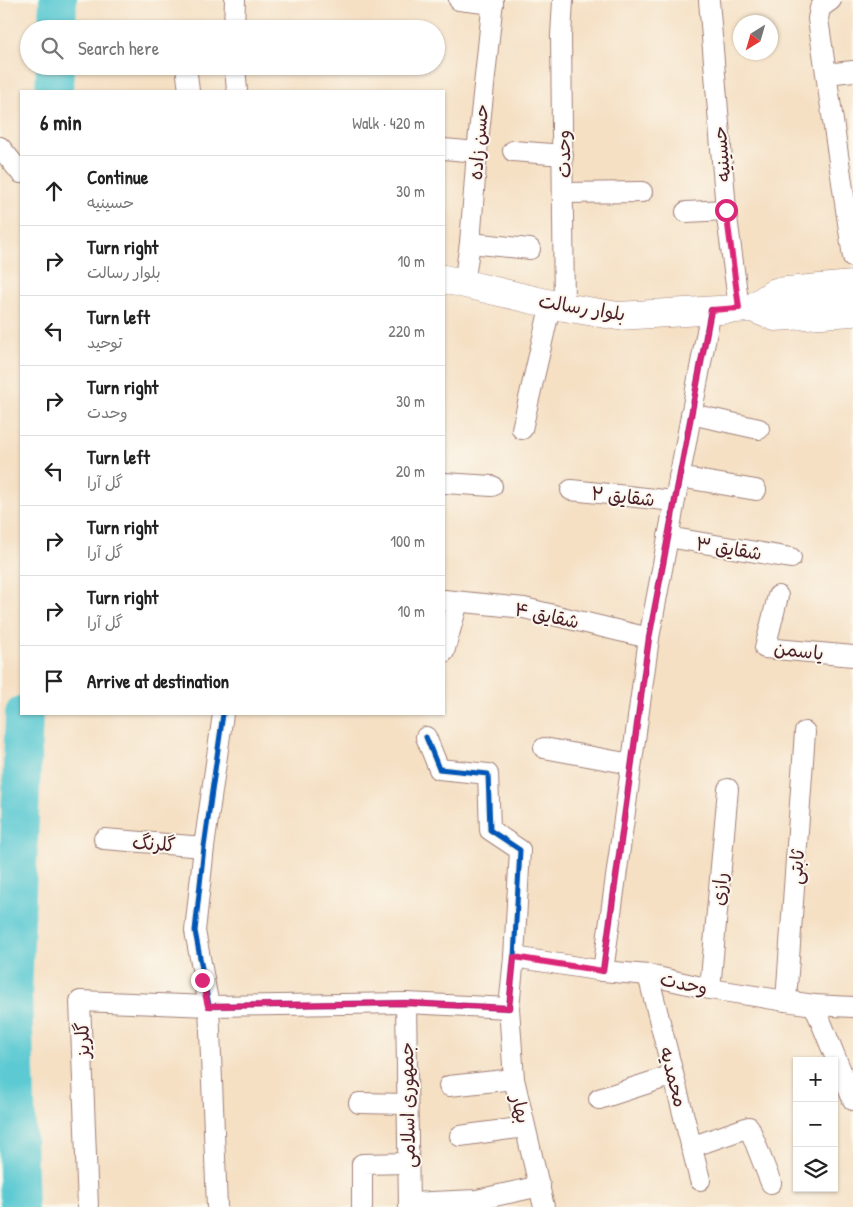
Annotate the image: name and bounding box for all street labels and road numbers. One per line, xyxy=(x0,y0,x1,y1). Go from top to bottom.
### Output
street label: حسن زاده xyxy=(462,103,494,181)
street label: حسینیه xyxy=(706,125,736,183)
street label: وحدت xyxy=(550,130,576,178)
street label: بلوار رسالت xyxy=(537,287,627,327)
street label: شقایق ۲ xyxy=(590,480,656,512)
street label: شقایق ۳ xyxy=(694,530,764,566)
street label: شقایق ۴ xyxy=(512,595,582,635)
street label: یاسمن xyxy=(773,634,825,666)
street label: گلرنگ xyxy=(131,829,177,857)
street label: ثابتی xyxy=(782,848,810,885)
street label: رازی xyxy=(705,871,733,907)
street label: وحدت xyxy=(658,965,710,1001)
street label: گلریز xyxy=(68,1022,96,1060)
street label: جمهوری اسلامی xyxy=(393,1042,421,1168)
street label: محمدیه xyxy=(654,1044,694,1110)
street label: بهار xyxy=(504,1090,537,1126)

